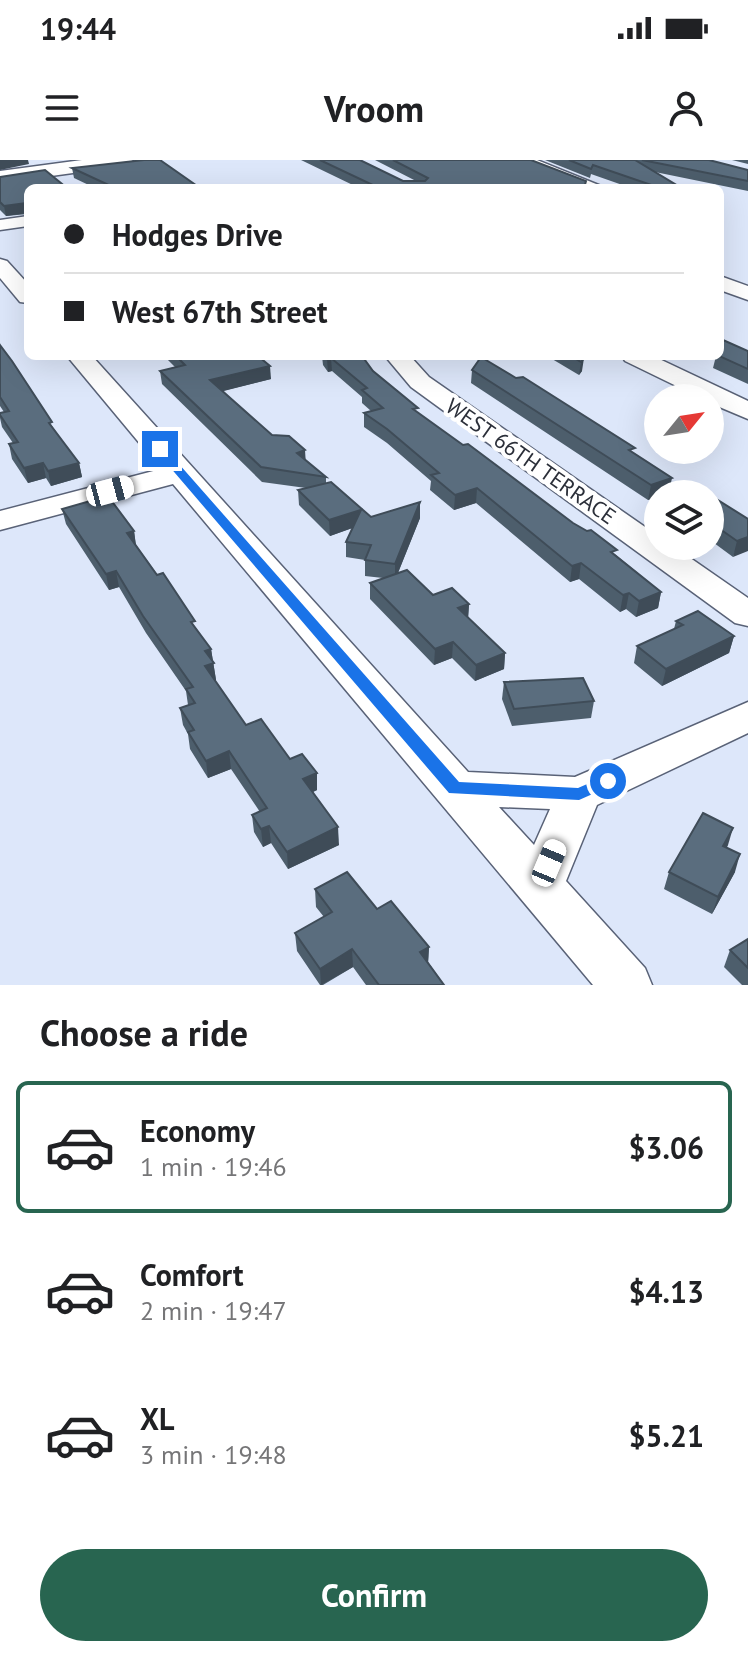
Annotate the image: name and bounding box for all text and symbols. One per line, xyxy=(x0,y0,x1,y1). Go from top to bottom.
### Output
text: 19:44 xyxy=(40,9,116,48)
text: Vroom xyxy=(324,85,424,132)
icon: menu xyxy=(40,86,84,130)
icon: person xyxy=(664,86,708,130)
text: Hodges Drive xyxy=(112,215,283,254)
text: West 67th Street xyxy=(112,292,327,331)
north arrow xyxy=(644,384,724,464)
map controls xyxy=(644,384,724,560)
street label: WEST 66TH TERRACE xyxy=(440,392,622,530)
route end xyxy=(142,431,178,467)
car xyxy=(84,473,136,509)
button: layers xyxy=(644,480,724,560)
route start xyxy=(590,763,626,799)
car xyxy=(529,836,569,890)
text: Choose a ride xyxy=(40,1009,248,1056)
icon: car xyxy=(44,1111,116,1183)
text: Economy xyxy=(140,1111,255,1150)
text: $3.06 xyxy=(629,1128,704,1167)
text: 1 min · 19:46 xyxy=(140,1150,287,1183)
icon: car xyxy=(44,1255,116,1327)
text: Comfort xyxy=(140,1255,243,1294)
text: $4.13 xyxy=(629,1272,704,1311)
text: 2 min · 19:47 xyxy=(140,1294,287,1327)
icon: car xyxy=(44,1399,116,1471)
text: XL xyxy=(140,1399,174,1438)
text: $5.21 xyxy=(629,1416,704,1455)
text: 3 min · 19:48 xyxy=(140,1438,287,1471)
button: Confirm xyxy=(40,1549,708,1641)

